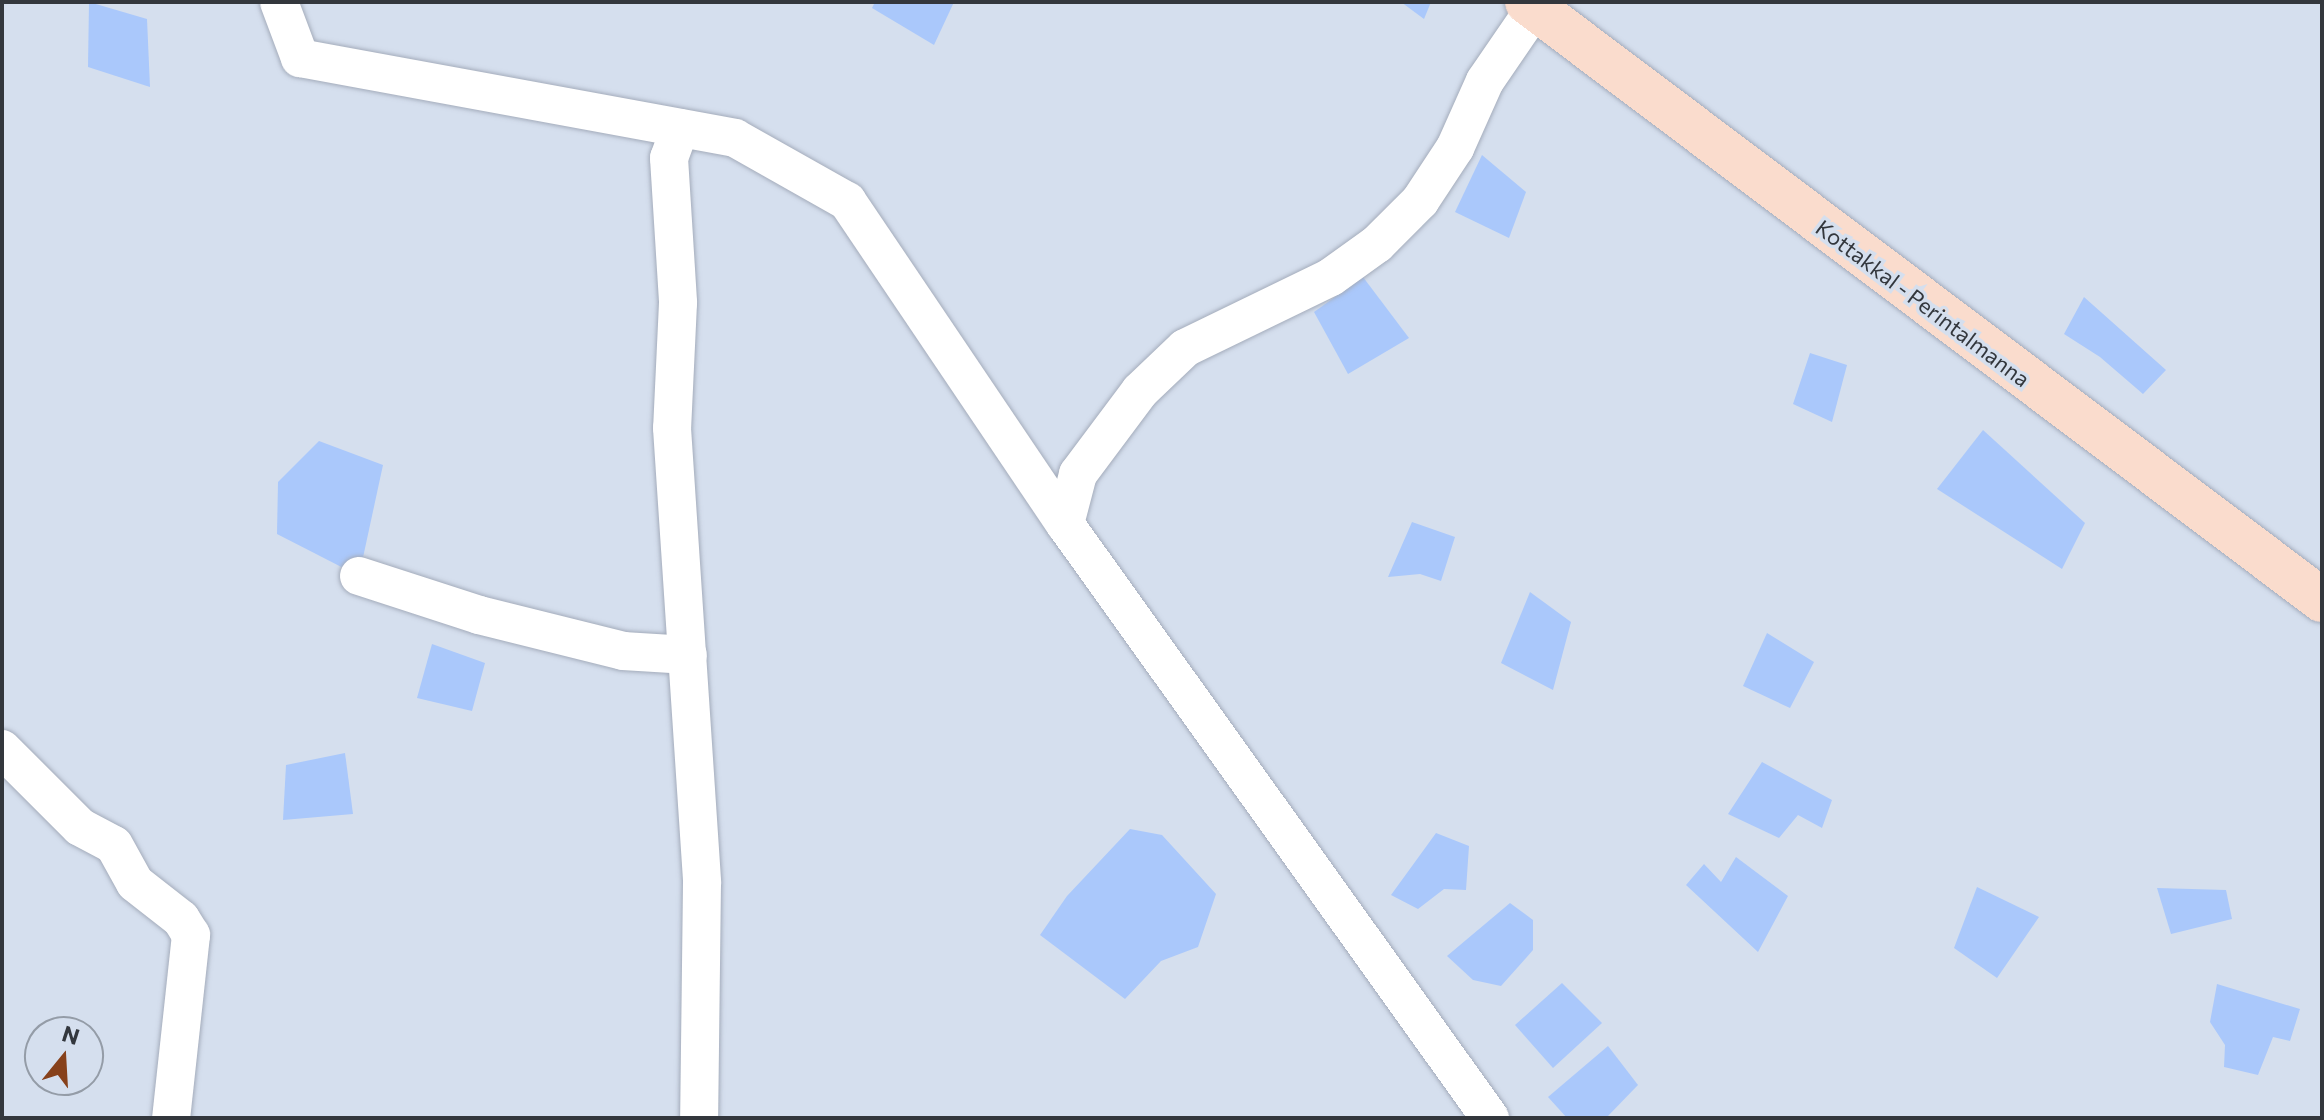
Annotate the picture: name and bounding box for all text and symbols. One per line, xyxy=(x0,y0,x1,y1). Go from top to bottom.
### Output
street label: Kottakkal - Perintalmanna xyxy=(1811,214,2035,392)
north arrow xyxy=(24,1016,104,1096)
text: N xyxy=(59,1019,83,1050)

